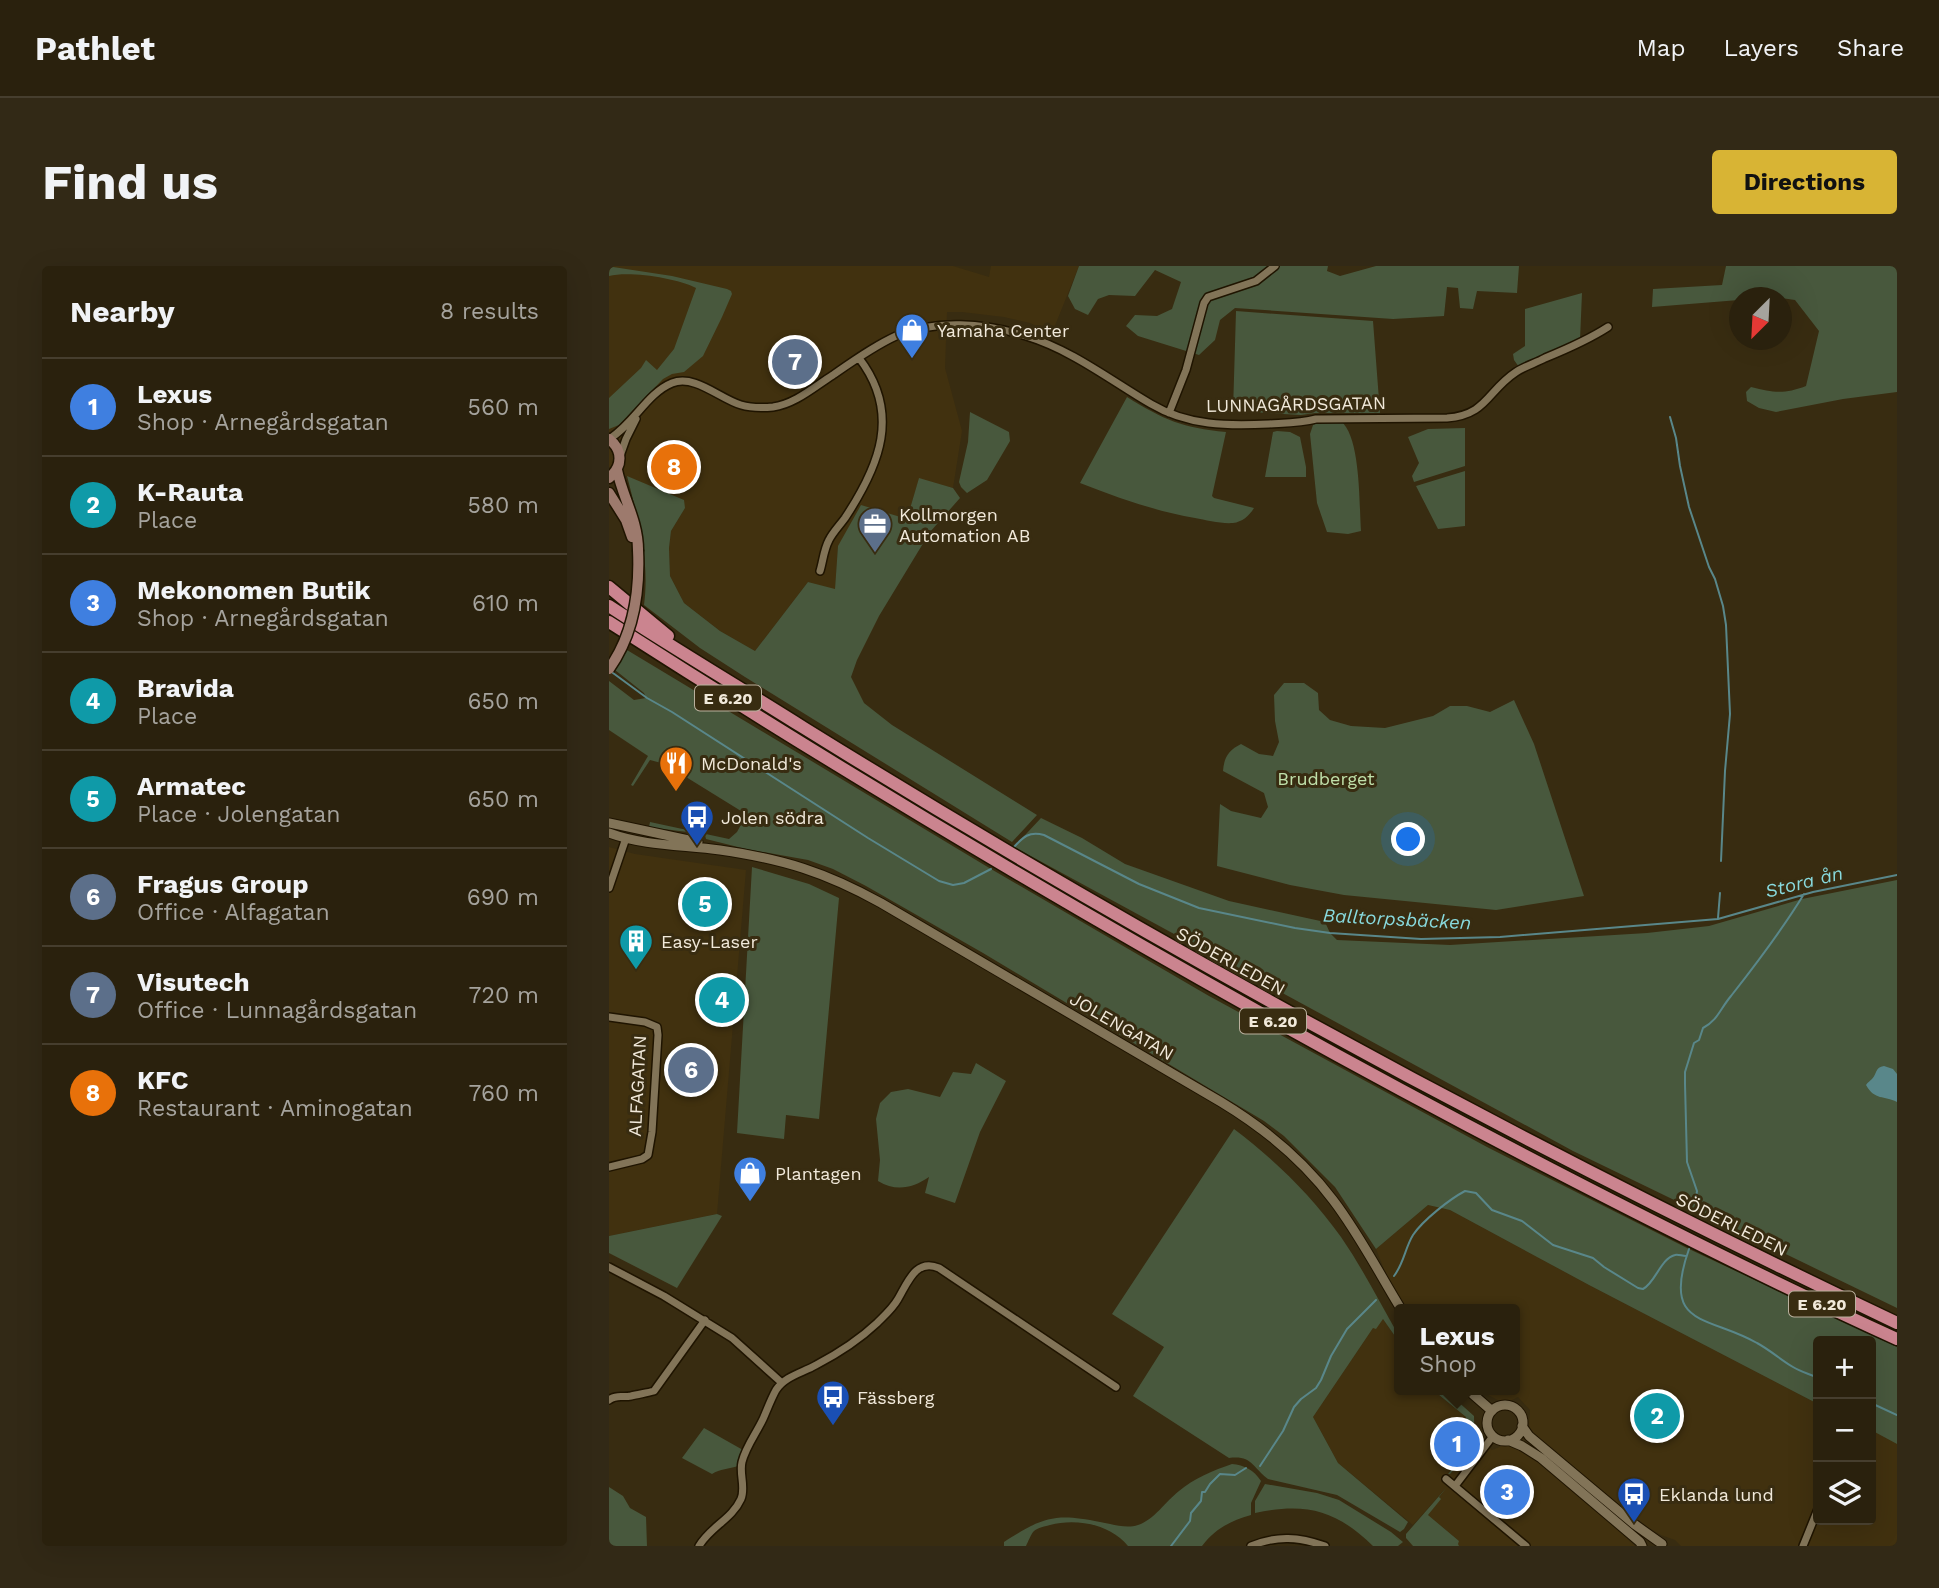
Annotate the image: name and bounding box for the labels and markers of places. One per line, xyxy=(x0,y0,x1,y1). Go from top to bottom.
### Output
shop icon: Yamaha Center xyxy=(893,311,931,360)
place label: Yamaha Center xyxy=(937,320,1069,341)
pin: 7 xyxy=(772,336,818,388)
pin: 8 xyxy=(651,441,697,493)
place label: Kollmorgen Automation AB xyxy=(899,504,1030,546)
office icon: Kollmorgen Automation AB xyxy=(856,505,894,554)
restaurant icon: McDonald's xyxy=(657,744,695,793)
place label: McDonald's xyxy=(701,753,802,774)
bus stop icon: Jolen södra xyxy=(678,798,716,847)
place label: Jolen södra xyxy=(721,807,824,828)
pin: 5 xyxy=(682,878,728,930)
building icon: Easy-Laser xyxy=(617,922,655,971)
place label: Easy-Laser xyxy=(661,931,758,952)
pin: 4 xyxy=(699,974,745,1026)
pin: 6 xyxy=(668,1044,714,1096)
shop icon: Plantagen xyxy=(731,1154,769,1203)
place label: Plantagen xyxy=(775,1163,862,1184)
bus stop icon: Fässberg xyxy=(814,1378,852,1427)
place label: Fässberg xyxy=(857,1387,935,1408)
pin: 2 xyxy=(1634,1390,1680,1442)
pin: 1 xyxy=(1434,1418,1480,1470)
pin: 3 xyxy=(1484,1466,1530,1518)
bus stop icon: Eklanda lund xyxy=(1615,1475,1653,1524)
place label: Eklanda lund xyxy=(1659,1484,1774,1505)

